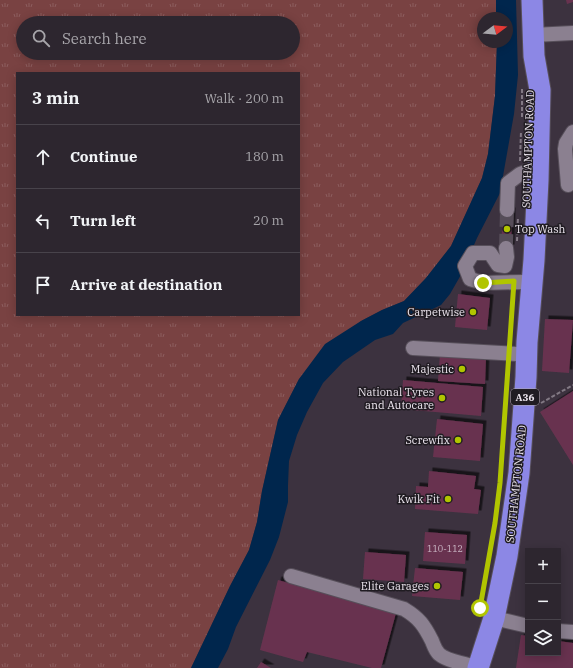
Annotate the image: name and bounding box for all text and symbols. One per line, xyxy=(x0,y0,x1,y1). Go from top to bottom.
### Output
north arrow xyxy=(477,12,513,48)
search box xyxy=(16,16,300,60)
icon: search xyxy=(30,27,52,49)
text: Search here xyxy=(62,29,147,48)
text: 3 min xyxy=(32,87,80,109)
street label: SOUTHAMPTON ROAD xyxy=(519,89,537,208)
text: Walk · 200 m xyxy=(205,90,284,107)
icon: ahead xyxy=(32,146,54,168)
text: Continue xyxy=(70,147,137,166)
text: 180 m xyxy=(245,148,284,165)
icon: left xyxy=(32,210,54,232)
text: Turn left xyxy=(70,211,136,230)
text: 20 m xyxy=(253,212,284,229)
place label: Top Wash xyxy=(515,222,566,236)
marker: Top Wash xyxy=(502,224,512,234)
icon: arrive xyxy=(32,274,54,296)
route end xyxy=(474,274,492,292)
text: Arrive at destination xyxy=(70,275,222,294)
place label: Carpetwise xyxy=(407,305,465,319)
marker: Carpetwise xyxy=(468,307,478,317)
place label: Majestic xyxy=(411,362,454,376)
marker: Majestic xyxy=(457,364,467,374)
place label: National Tyres and Autocare xyxy=(358,385,434,412)
road number: A36 xyxy=(511,389,539,405)
marker: National Tyres and Autocare xyxy=(437,393,447,403)
street label: SOUTHAMPTON ROAD xyxy=(503,424,529,544)
place label: Screwfix xyxy=(405,433,450,447)
marker: Screwfix xyxy=(453,435,463,445)
place label: Kwik Fit xyxy=(397,492,440,506)
marker: Kwik Fit xyxy=(443,494,453,504)
house number: 110-112 xyxy=(427,543,463,554)
map controls xyxy=(525,548,561,656)
button: + xyxy=(525,548,561,584)
place label: Elite Garages xyxy=(361,579,429,593)
marker: Elite Garages xyxy=(432,581,442,591)
button: − xyxy=(525,584,561,620)
route start xyxy=(471,599,489,617)
button: layers xyxy=(525,620,561,656)

